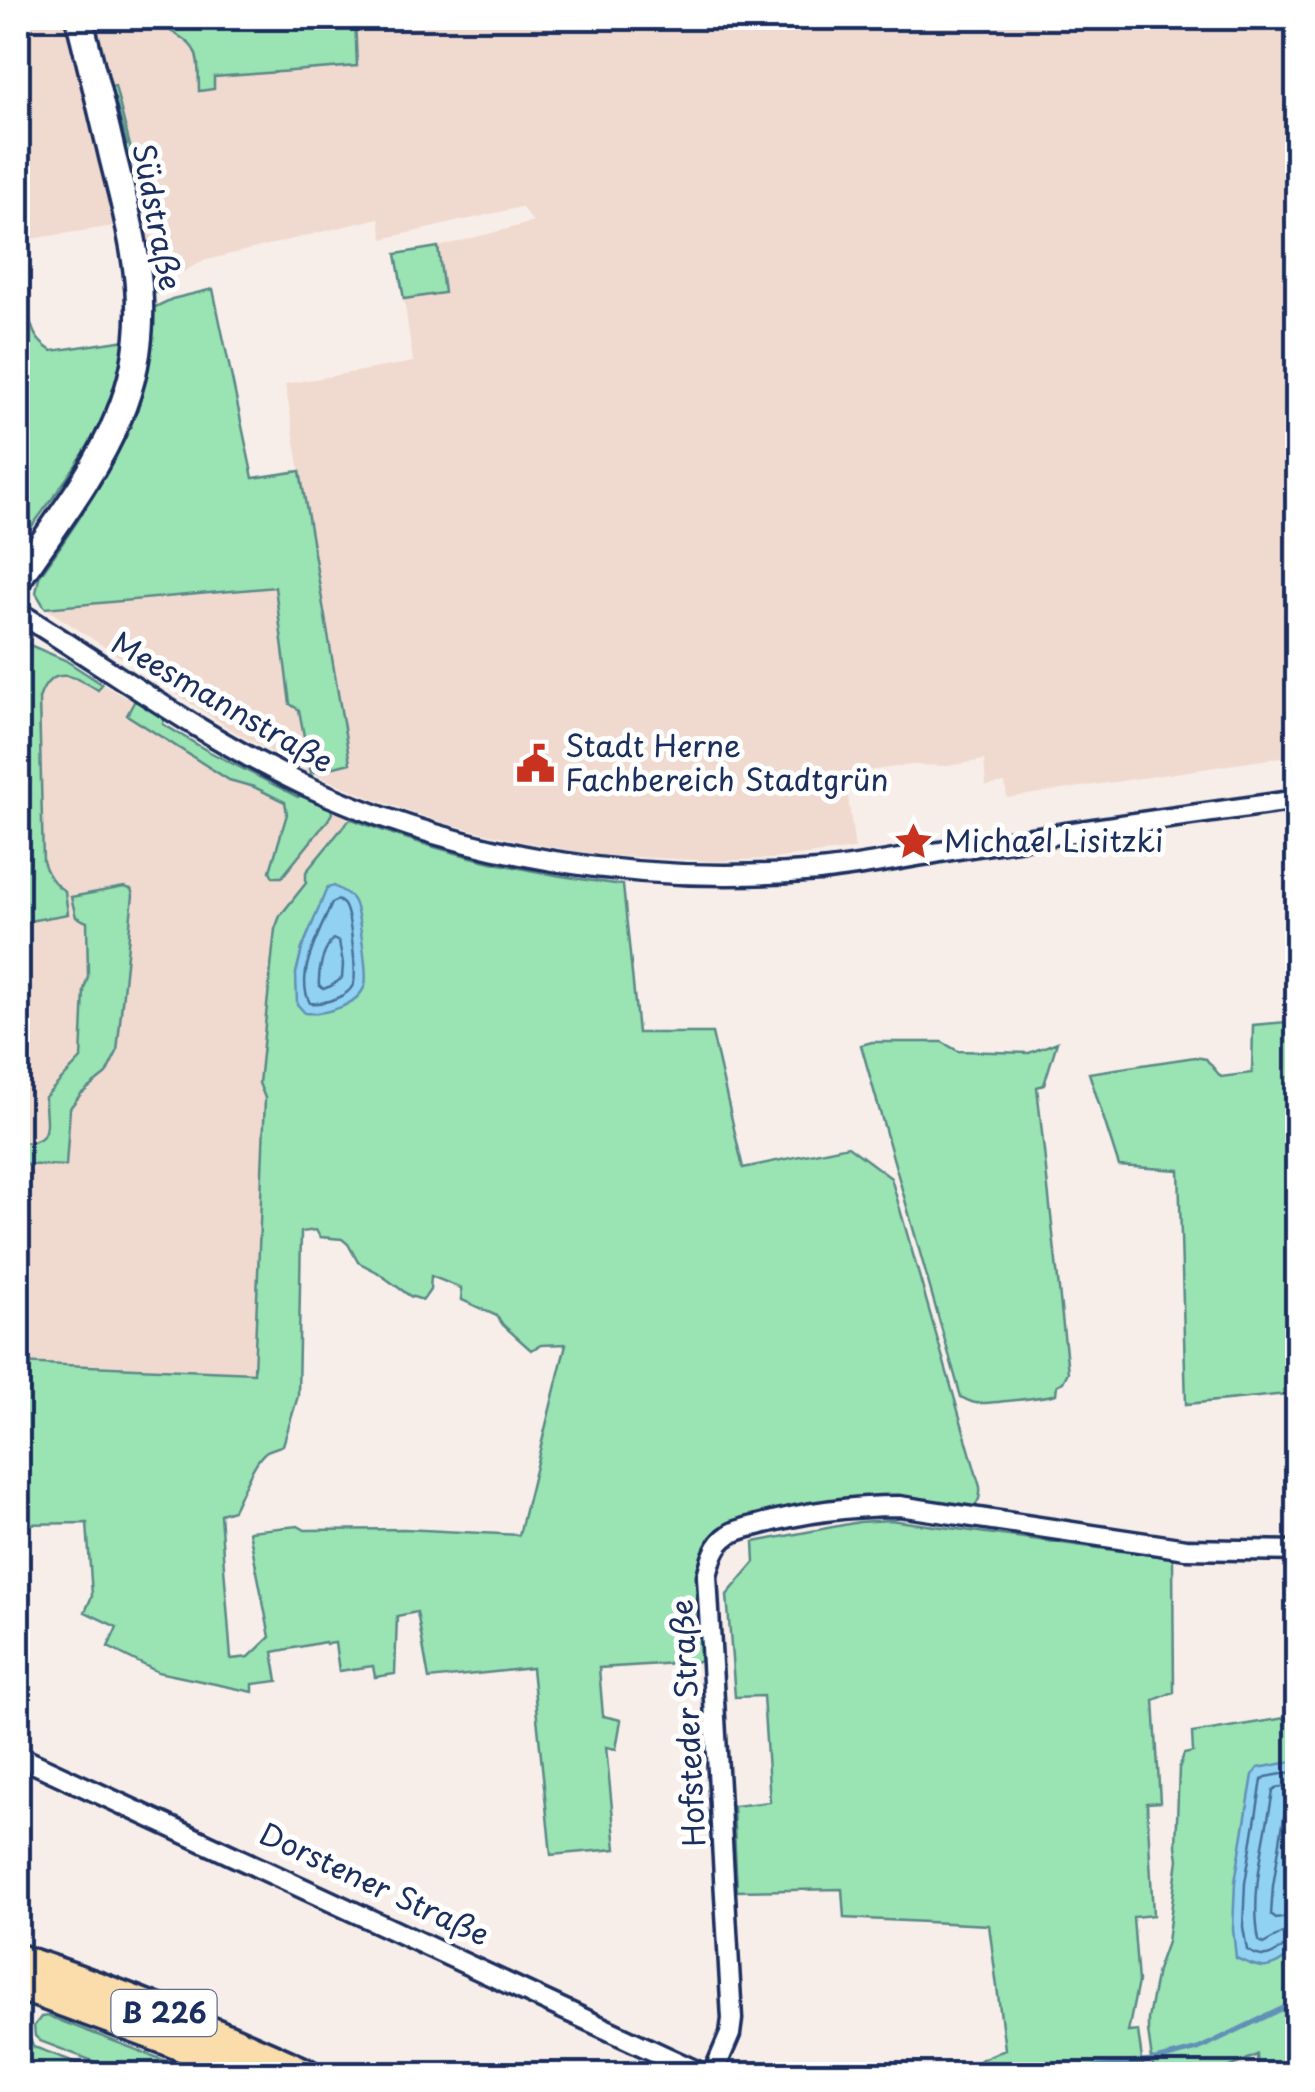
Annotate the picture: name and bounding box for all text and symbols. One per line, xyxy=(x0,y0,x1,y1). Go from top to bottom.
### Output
street label: Südstraße xyxy=(122,139,195,294)
street label: Meesmannstraße xyxy=(104,619,343,783)
place label: Stadt Herne Fachbereich Stadtgrün xyxy=(565,722,888,801)
public building icon: Stadt Herne Fachbereich Stadtgrün xyxy=(514,743,556,785)
place label: Michael Lisitzki xyxy=(944,817,1163,862)
place icon: Michael Lisitzki xyxy=(893,821,935,863)
street label: Hofsteder Straße xyxy=(658,1598,715,1848)
street label: Dorstener Straße xyxy=(253,1810,497,1956)
road number: B 226 xyxy=(111,1990,216,2036)

